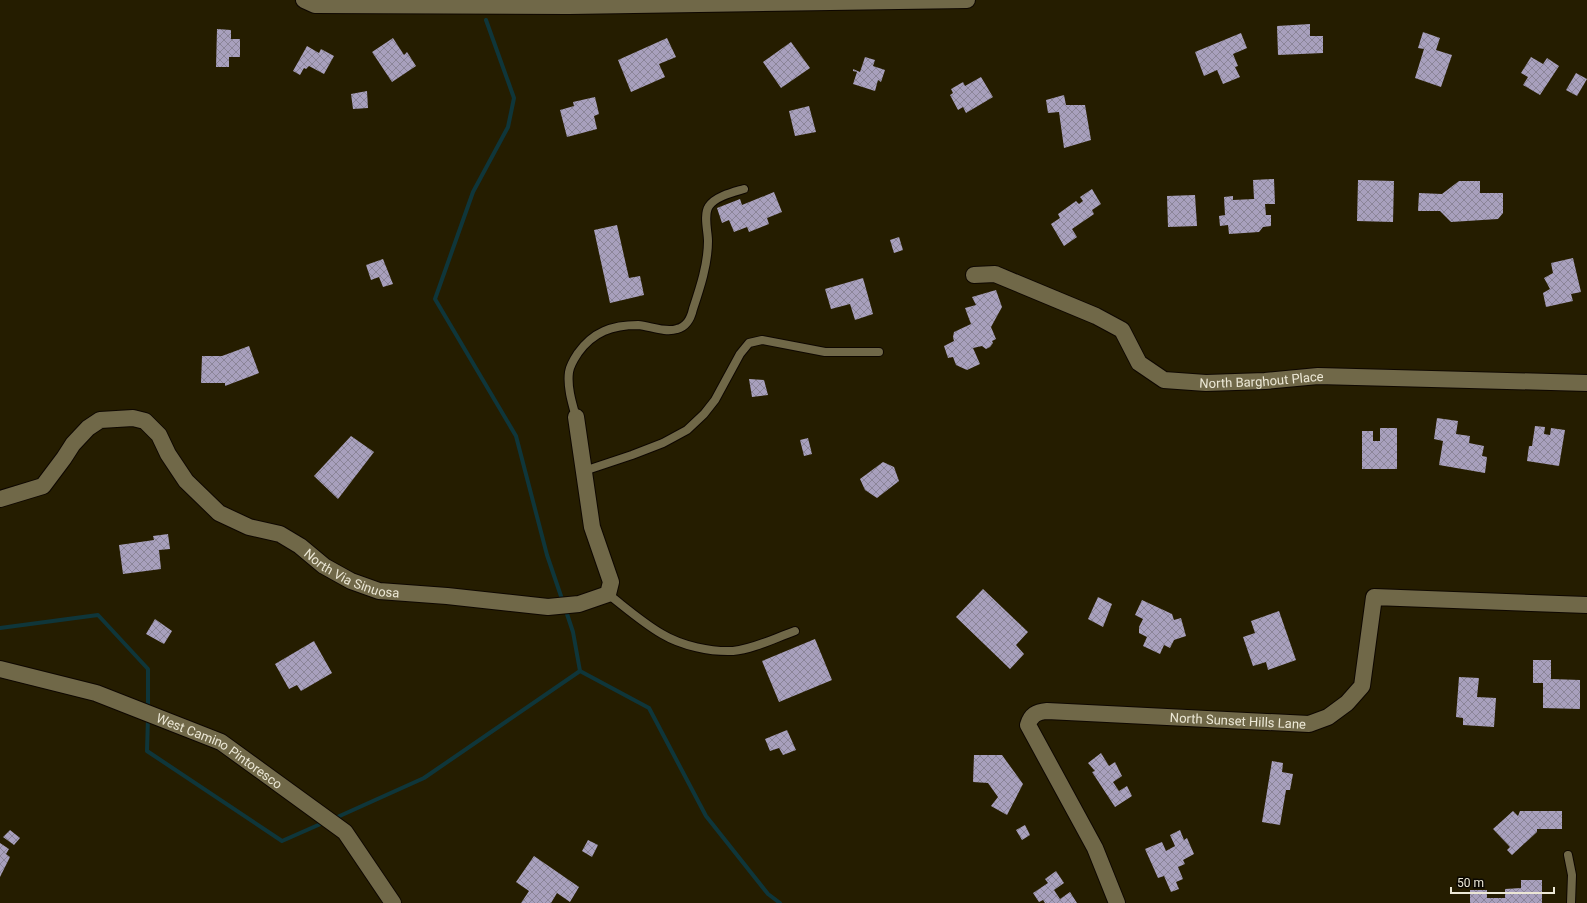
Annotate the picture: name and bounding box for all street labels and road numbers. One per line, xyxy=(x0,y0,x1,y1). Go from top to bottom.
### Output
street label: North Barghout Place xyxy=(1199,368,1324,391)
street label: North Via Sinuosa xyxy=(301,545,400,600)
street label: West Camino Pintoresco xyxy=(154,710,285,792)
street label: North Sunset Hills Lane xyxy=(1170,710,1306,731)

